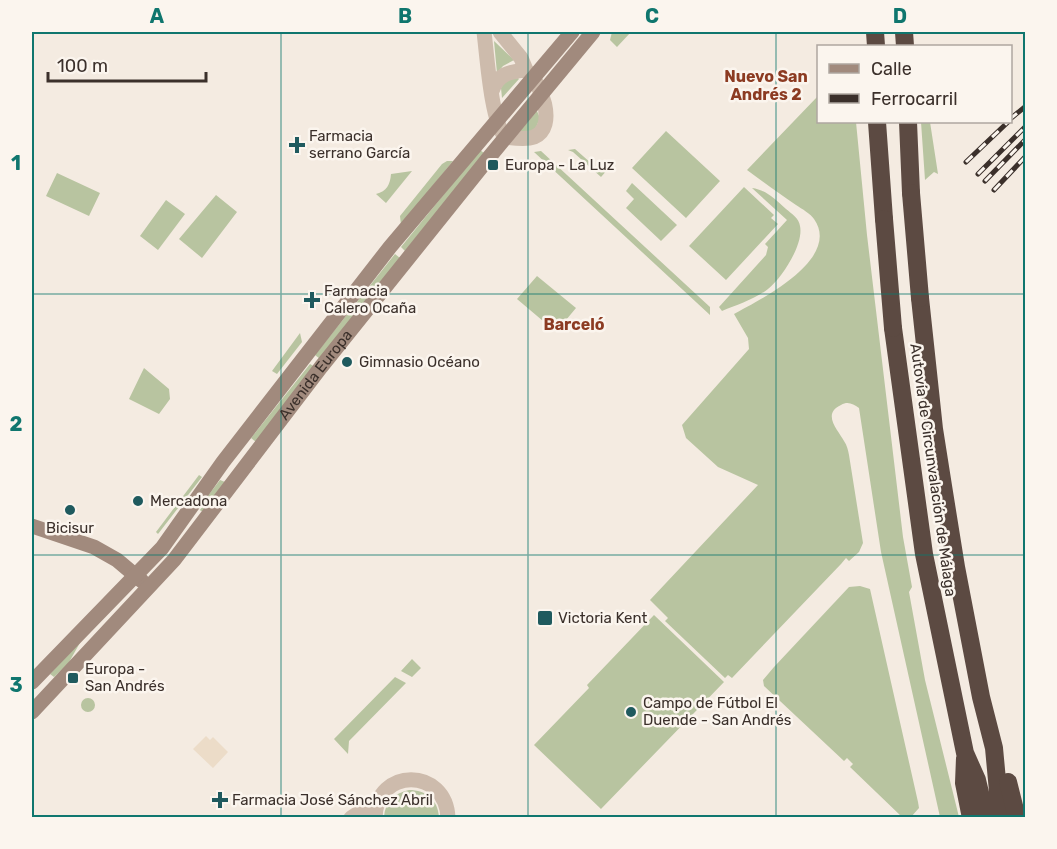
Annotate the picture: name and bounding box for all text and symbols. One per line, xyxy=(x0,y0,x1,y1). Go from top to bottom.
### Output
text: A xyxy=(150,4,165,28)
text: B xyxy=(398,4,412,28)
text: C xyxy=(645,4,659,28)
text: D xyxy=(893,4,907,28)
scale bar xyxy=(48,45,206,83)
legend xyxy=(817,45,1012,123)
text: 100 m xyxy=(57,55,108,77)
text: Calle xyxy=(871,58,912,80)
district label: Nuevo San Andrés 2 xyxy=(724,67,808,104)
text: Ferrocarril xyxy=(871,88,958,110)
place label: Farmacia serrano García xyxy=(309,127,410,162)
marker: Farmacia serrano García xyxy=(290,138,304,152)
text: 1 xyxy=(11,151,21,175)
place label: Europa - La Luz xyxy=(505,156,615,174)
marker: Europa - La Luz xyxy=(486,158,500,172)
place label: Farmacia Calero Ocaña xyxy=(324,282,416,317)
marker: Farmacia Calero Ocaña xyxy=(305,293,319,307)
district label: Barceló xyxy=(543,315,605,334)
street label: Avenida Europa xyxy=(275,326,356,424)
street label: Autovía de Circunvalación de Málaga xyxy=(906,342,960,598)
place label: Gimnasio Océano xyxy=(359,353,480,371)
marker: Gimnasio Océano xyxy=(340,355,354,369)
text: 2 xyxy=(10,412,23,436)
place label: Mercadona xyxy=(150,492,227,510)
marker: Mercadona xyxy=(131,494,145,508)
marker: Bicisur xyxy=(63,503,77,517)
place label: Bicisur xyxy=(46,519,94,537)
marker: Victoria Kent xyxy=(536,609,554,627)
place label: Victoria Kent xyxy=(558,609,647,627)
place label: Europa - San Andrés xyxy=(85,660,165,695)
marker: Europa - San Andrés xyxy=(66,671,80,685)
text: 3 xyxy=(9,673,23,697)
place label: Campo de Fútbol El Duende - San Andrés xyxy=(643,694,792,729)
marker: Campo de Fútbol El Duende - San Andrés xyxy=(624,705,638,719)
place label: Farmacia José Sánchez Abril xyxy=(232,791,433,809)
marker: Farmacia José Sánchez Abril xyxy=(213,793,227,807)

